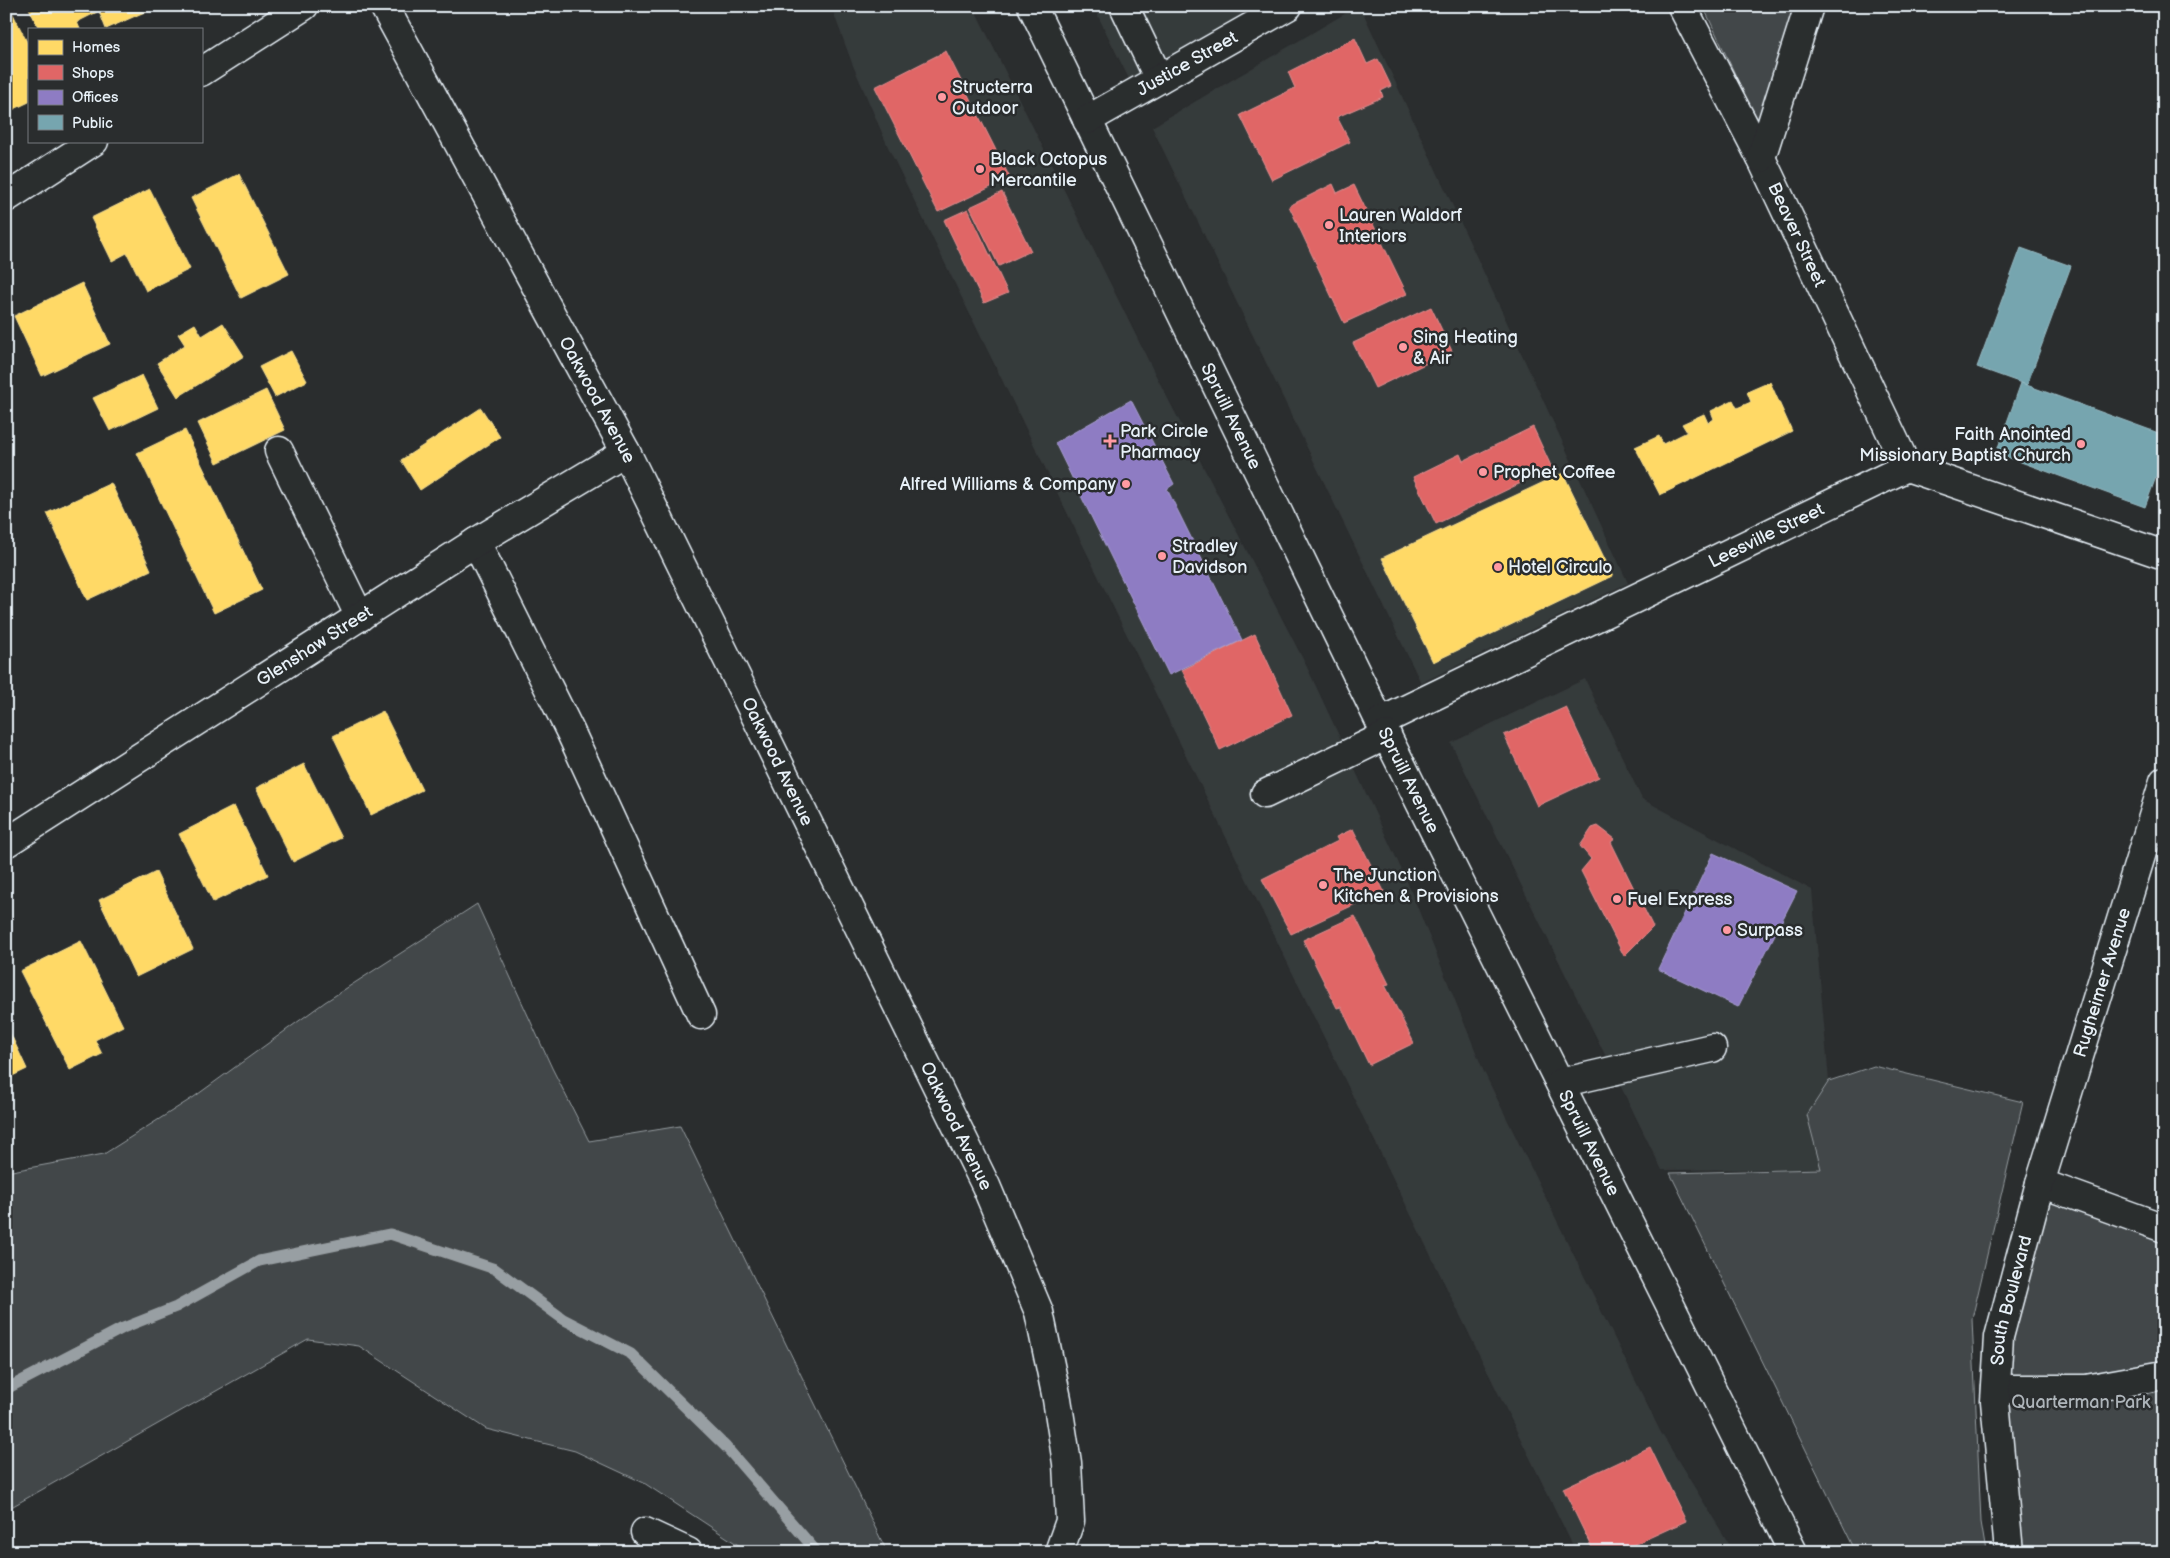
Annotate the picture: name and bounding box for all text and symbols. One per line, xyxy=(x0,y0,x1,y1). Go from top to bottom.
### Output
street label: Justice Street xyxy=(1133,26,1241,100)
legend xyxy=(28,28,202,142)
text: Homes xyxy=(72,38,121,57)
text: Shops xyxy=(72,64,115,83)
place label: Structerra Outdoor xyxy=(952,77,1033,119)
text: Offices xyxy=(72,88,119,107)
marker: Structerra Outdoor xyxy=(936,91,948,103)
text: Public xyxy=(72,114,113,133)
place label: Black Octopus Mercantile xyxy=(990,149,1107,191)
marker: Black Octopus Mercantile xyxy=(974,163,986,175)
street label: Beaver Street xyxy=(1764,179,1831,291)
place label: Lauren Waldorf Interiors xyxy=(1339,205,1463,247)
marker: Lauren Waldorf Interiors xyxy=(1323,219,1335,231)
place label: Sing Heating & Air xyxy=(1413,327,1518,369)
street label: Oakwood Avenue xyxy=(555,333,640,467)
marker: Sing Heating & Air xyxy=(1397,341,1409,353)
street label: Spruill Avenue xyxy=(1197,360,1266,473)
place label: Park Circle Pharmacy xyxy=(1120,421,1209,463)
place label: Faith Anointed Missionary Baptist Church xyxy=(1859,424,2071,466)
marker: Park Circle Pharmacy xyxy=(1104,435,1116,447)
marker: Faith Anointed Missionary Baptist Church xyxy=(2075,438,2087,450)
place label: Prophet Coffee xyxy=(1493,462,1616,483)
marker: Prophet Coffee xyxy=(1477,466,1489,478)
place label: Alfred Williams & Company xyxy=(900,474,1117,495)
marker: Alfred Williams & Company xyxy=(1120,478,1132,490)
street label: Leesville Street xyxy=(1705,498,1828,572)
place label: Stradley Davidson xyxy=(1172,536,1248,578)
marker: Stradley Davidson xyxy=(1156,550,1168,562)
place label: Hotel Circulo xyxy=(1508,557,1613,578)
marker: Hotel Circulo xyxy=(1492,561,1504,573)
street label: Glenshaw Street xyxy=(252,601,376,690)
street label: Oakwood Avenue xyxy=(737,694,818,829)
street label: Spruill Avenue xyxy=(1374,724,1444,837)
place label: The Junction Kitchen & Provisions xyxy=(1333,865,1499,907)
marker: The Junction Kitchen & Provisions xyxy=(1317,879,1329,891)
place label: Fuel Express xyxy=(1627,889,1733,910)
marker: Fuel Express xyxy=(1611,893,1623,905)
street label: Rugheimer Avenue xyxy=(2069,905,2135,1060)
place label: Surpass xyxy=(1737,920,1803,941)
marker: Surpass xyxy=(1721,924,1733,936)
street label: Oakwood Avenue xyxy=(916,1058,997,1194)
street label: Spruill Avenue xyxy=(1554,1086,1625,1199)
street label: South Boulevard xyxy=(1987,1233,2036,1366)
park label: Quarterman Park xyxy=(2011,1392,2151,1413)

